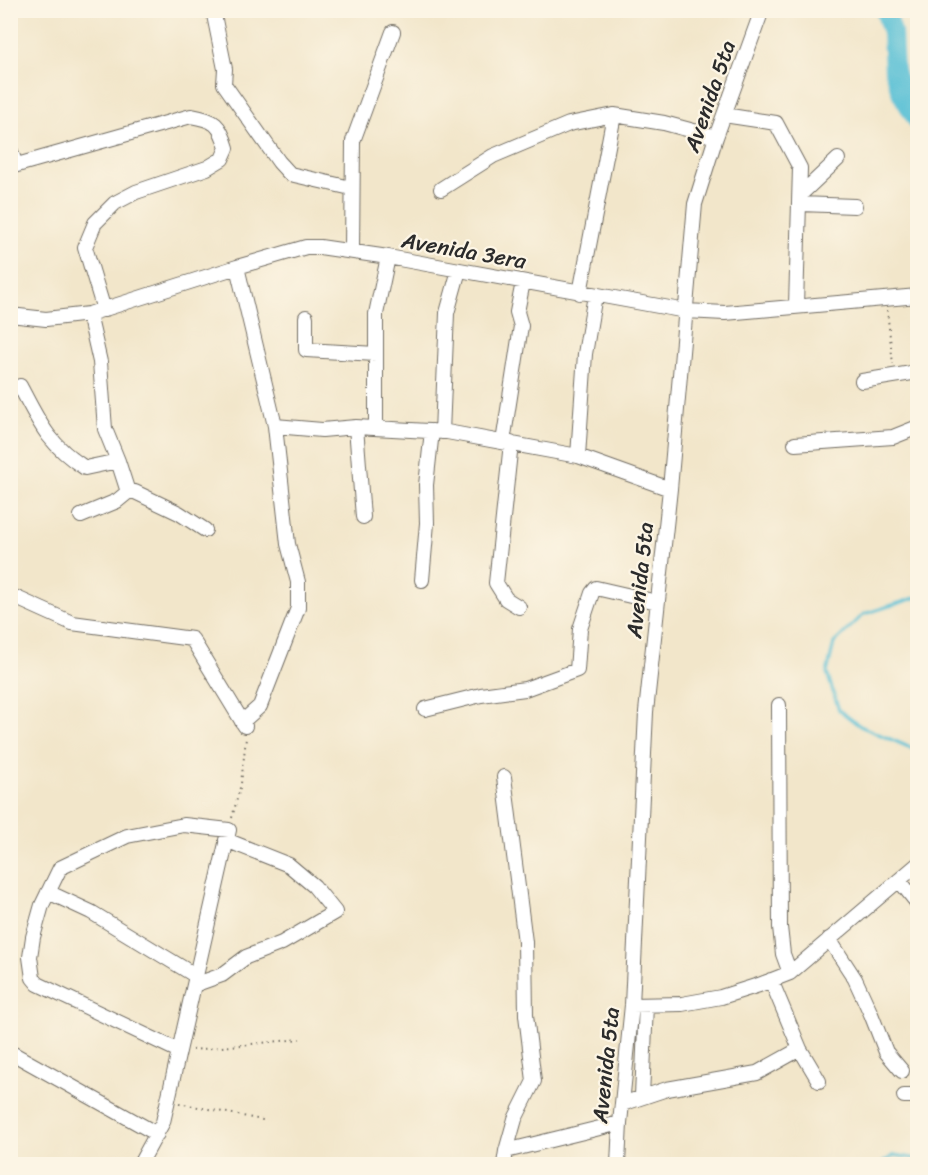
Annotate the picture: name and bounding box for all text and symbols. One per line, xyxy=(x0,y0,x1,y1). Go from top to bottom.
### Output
street label: Avenida 5ta xyxy=(672,35,747,158)
street label: Avenida 3era xyxy=(398,220,530,281)
street label: Avenida 5ta xyxy=(614,520,665,641)
street label: Avenida 5ta xyxy=(580,1005,631,1126)

